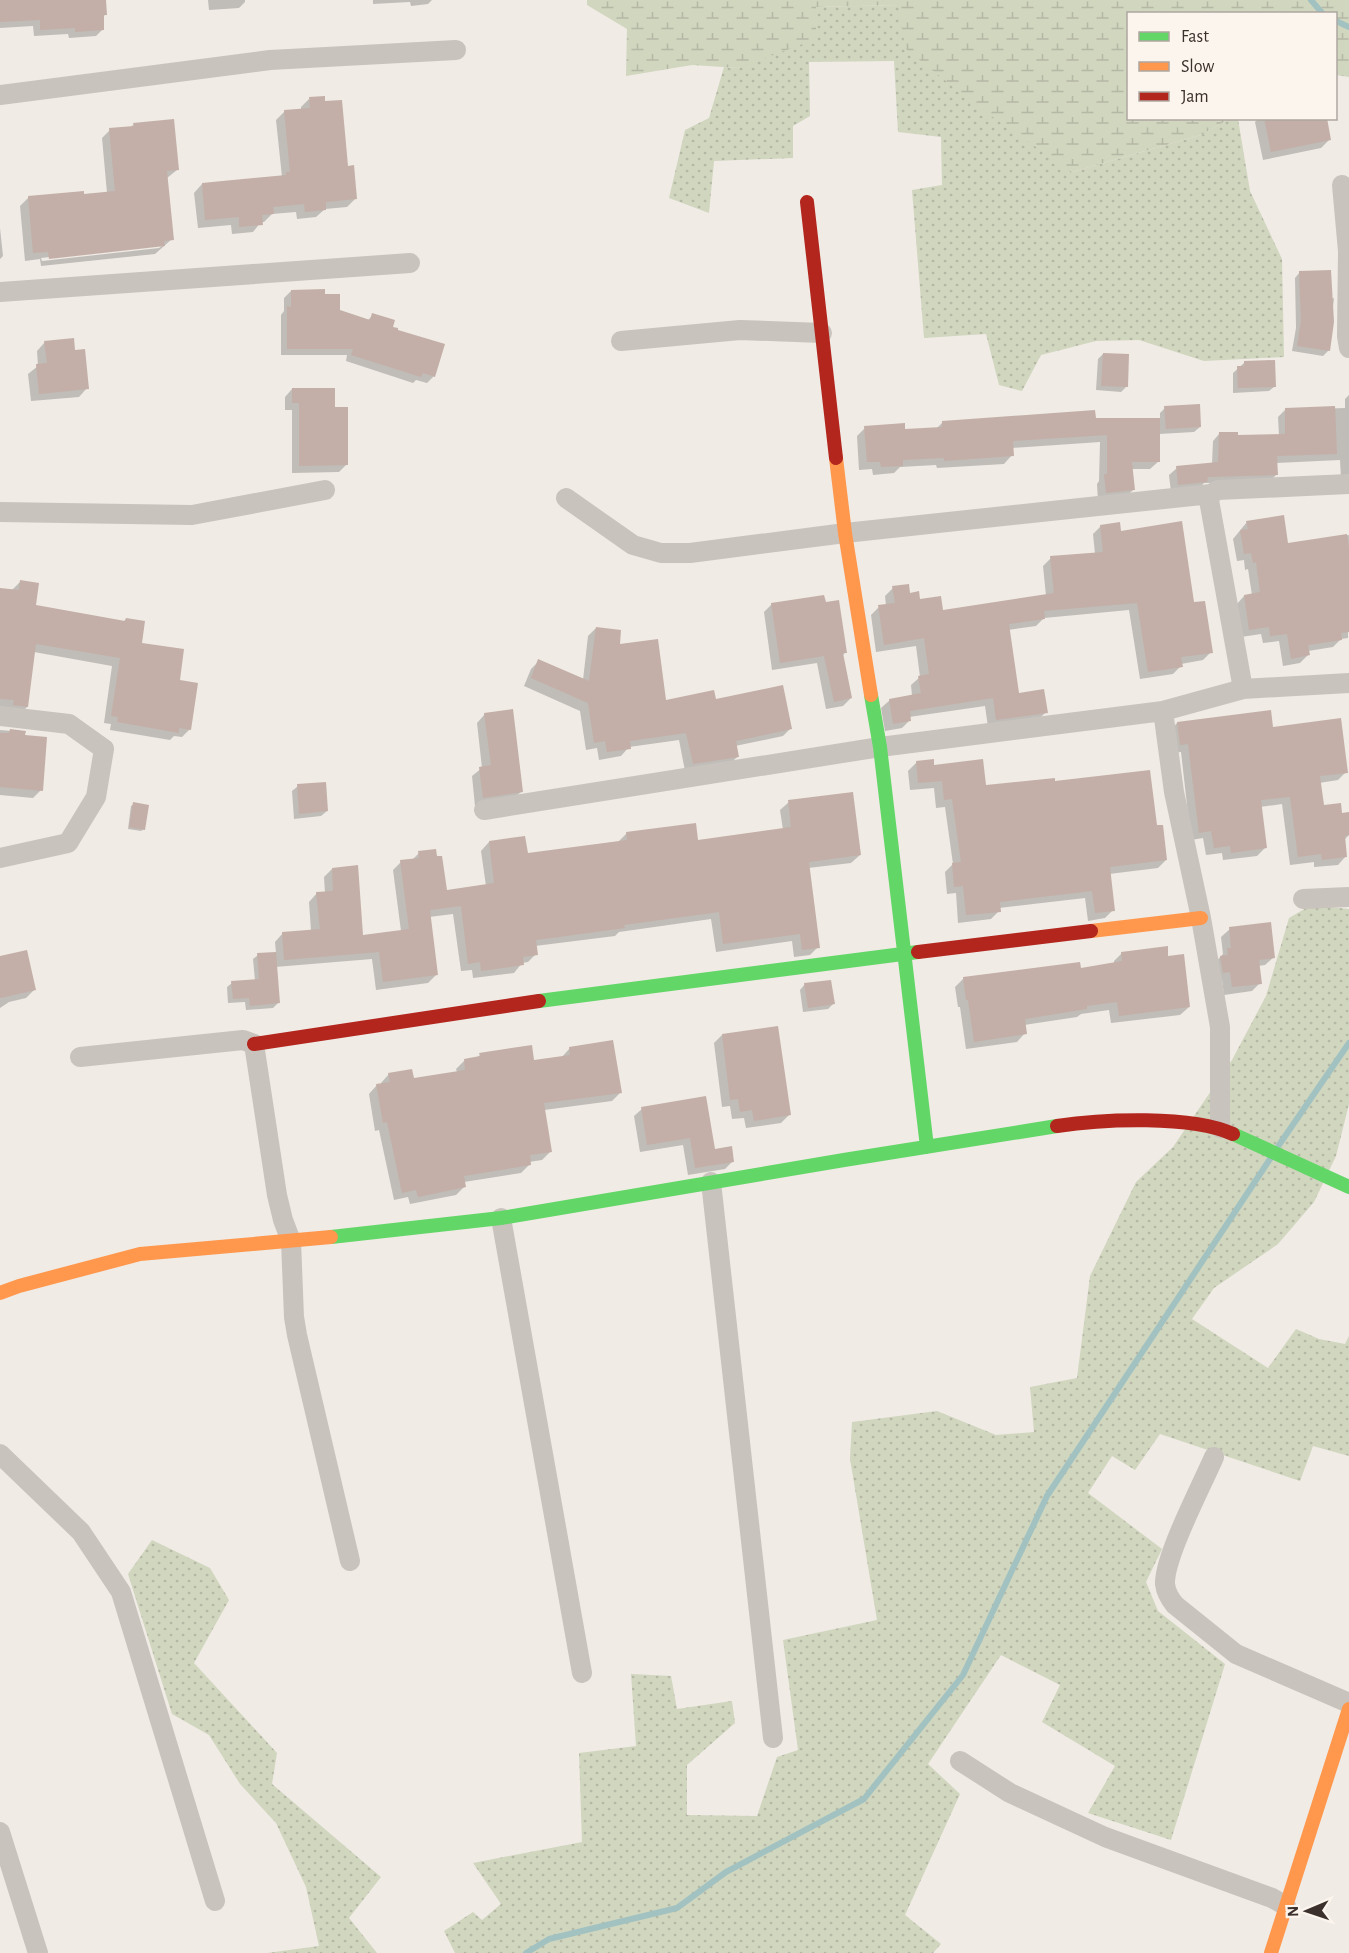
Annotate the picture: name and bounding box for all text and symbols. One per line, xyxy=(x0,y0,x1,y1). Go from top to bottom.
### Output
legend xyxy=(1127,12,1337,120)
text: Fast xyxy=(1181,28,1209,46)
text: Slow xyxy=(1181,58,1214,76)
text: Jam xyxy=(1181,88,1209,106)
north arrow xyxy=(1277,1881,1337,1941)
text: N xyxy=(1285,1906,1301,1917)

